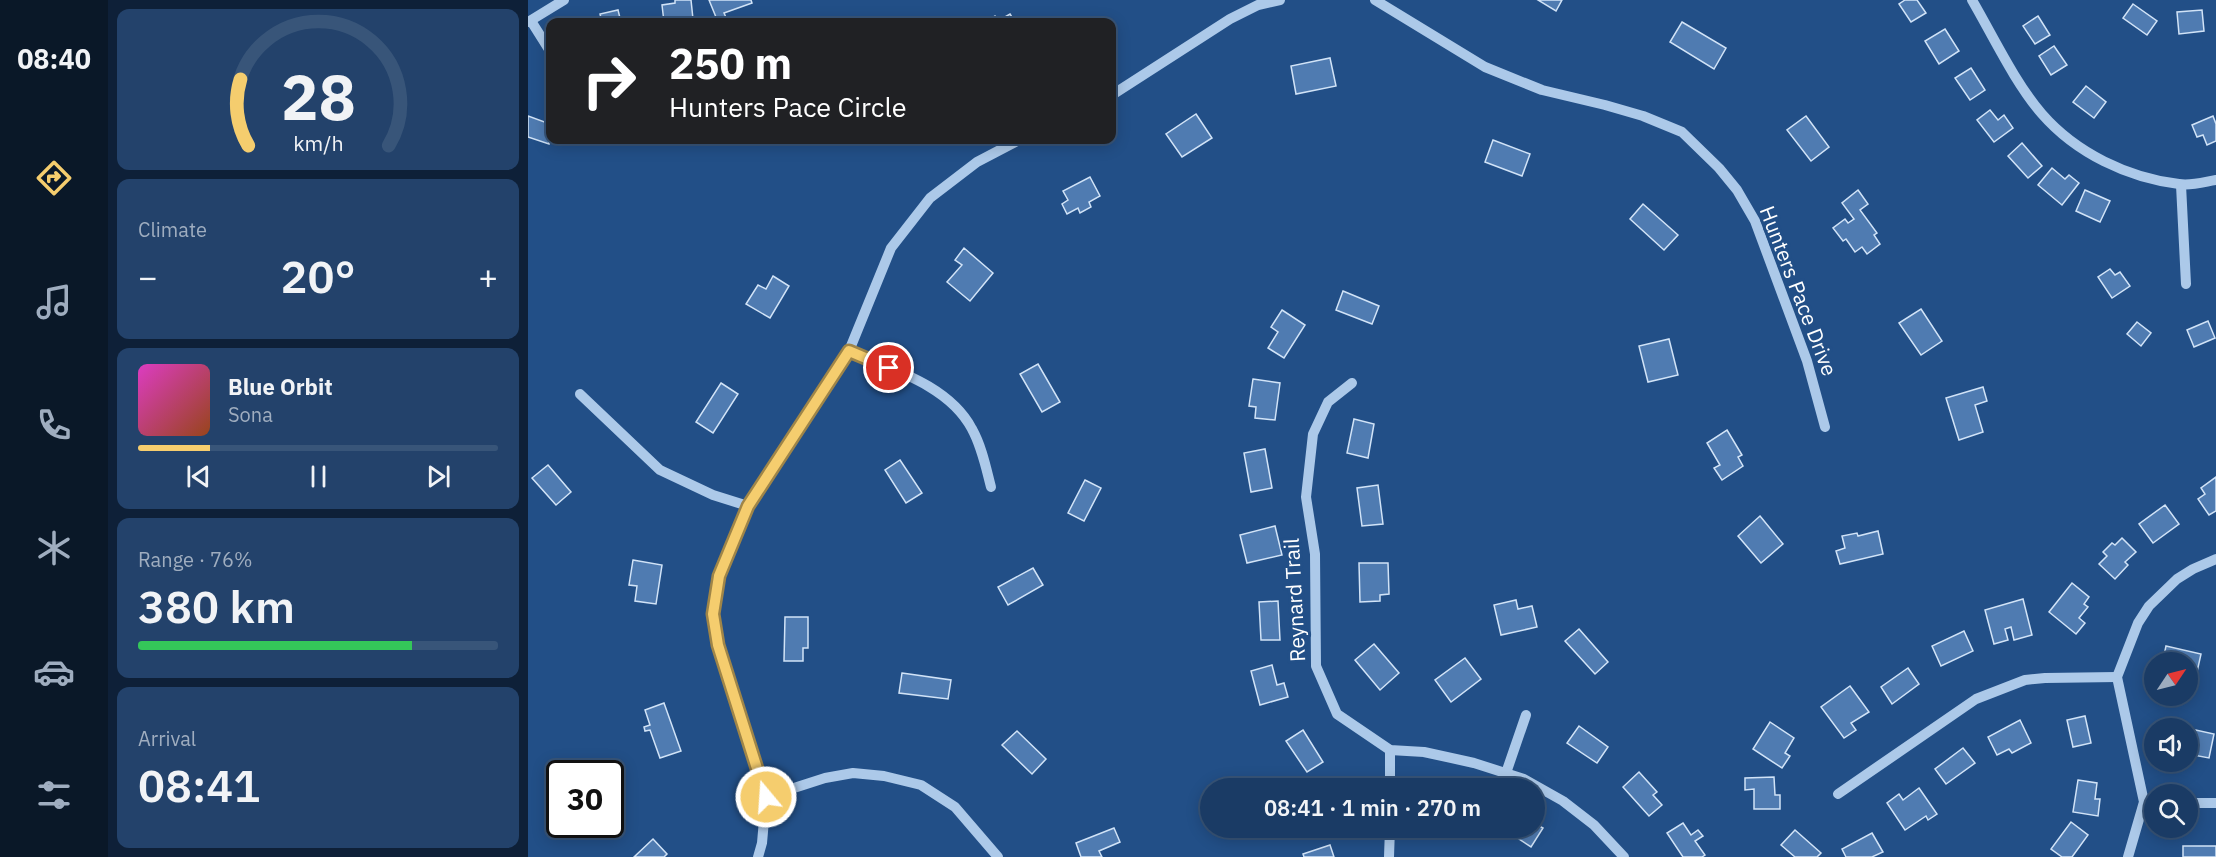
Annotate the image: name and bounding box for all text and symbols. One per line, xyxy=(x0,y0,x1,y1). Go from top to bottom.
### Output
text: 250 m xyxy=(669,36,792,91)
text: 08:40 xyxy=(17,41,91,76)
icon: right xyxy=(570,42,648,120)
text: 28 xyxy=(281,56,355,137)
text: Hunters Pace Circle xyxy=(669,89,907,124)
text: km/h xyxy=(293,130,343,158)
icon: directions xyxy=(33,157,75,199)
street label: Hunters Pace Drive xyxy=(1754,202,1844,380)
text: Climate xyxy=(138,216,207,243)
text: 20° xyxy=(280,247,356,305)
text: − xyxy=(138,255,158,298)
text: + xyxy=(478,255,498,298)
icon: music xyxy=(33,281,75,323)
pin xyxy=(863,342,914,393)
icon: arrive xyxy=(872,351,905,384)
text: Blue Orbit xyxy=(228,372,333,401)
text: Sona xyxy=(228,401,273,428)
icon: phone xyxy=(33,404,75,446)
icon: previous xyxy=(182,460,215,493)
icon: pause xyxy=(302,460,335,493)
icon: next xyxy=(422,460,455,493)
icon: climate xyxy=(33,527,75,569)
street label: Reynard Trail xyxy=(1277,537,1311,663)
text: Range · 76% xyxy=(138,546,253,573)
text: 380 km xyxy=(138,577,295,635)
icon: car xyxy=(33,651,75,693)
north arrow xyxy=(2144,652,2198,706)
map controls xyxy=(2144,652,2198,838)
button: sound xyxy=(2144,718,2198,772)
text: Arrival xyxy=(138,725,196,752)
text: 08:41 xyxy=(138,756,260,814)
speed limit sign: 30 xyxy=(546,760,624,838)
position arrow xyxy=(734,765,798,829)
icon: filters xyxy=(33,774,75,816)
button: search xyxy=(2144,784,2198,838)
text: 08:41 · 1 min · 270 m xyxy=(1264,793,1481,822)

